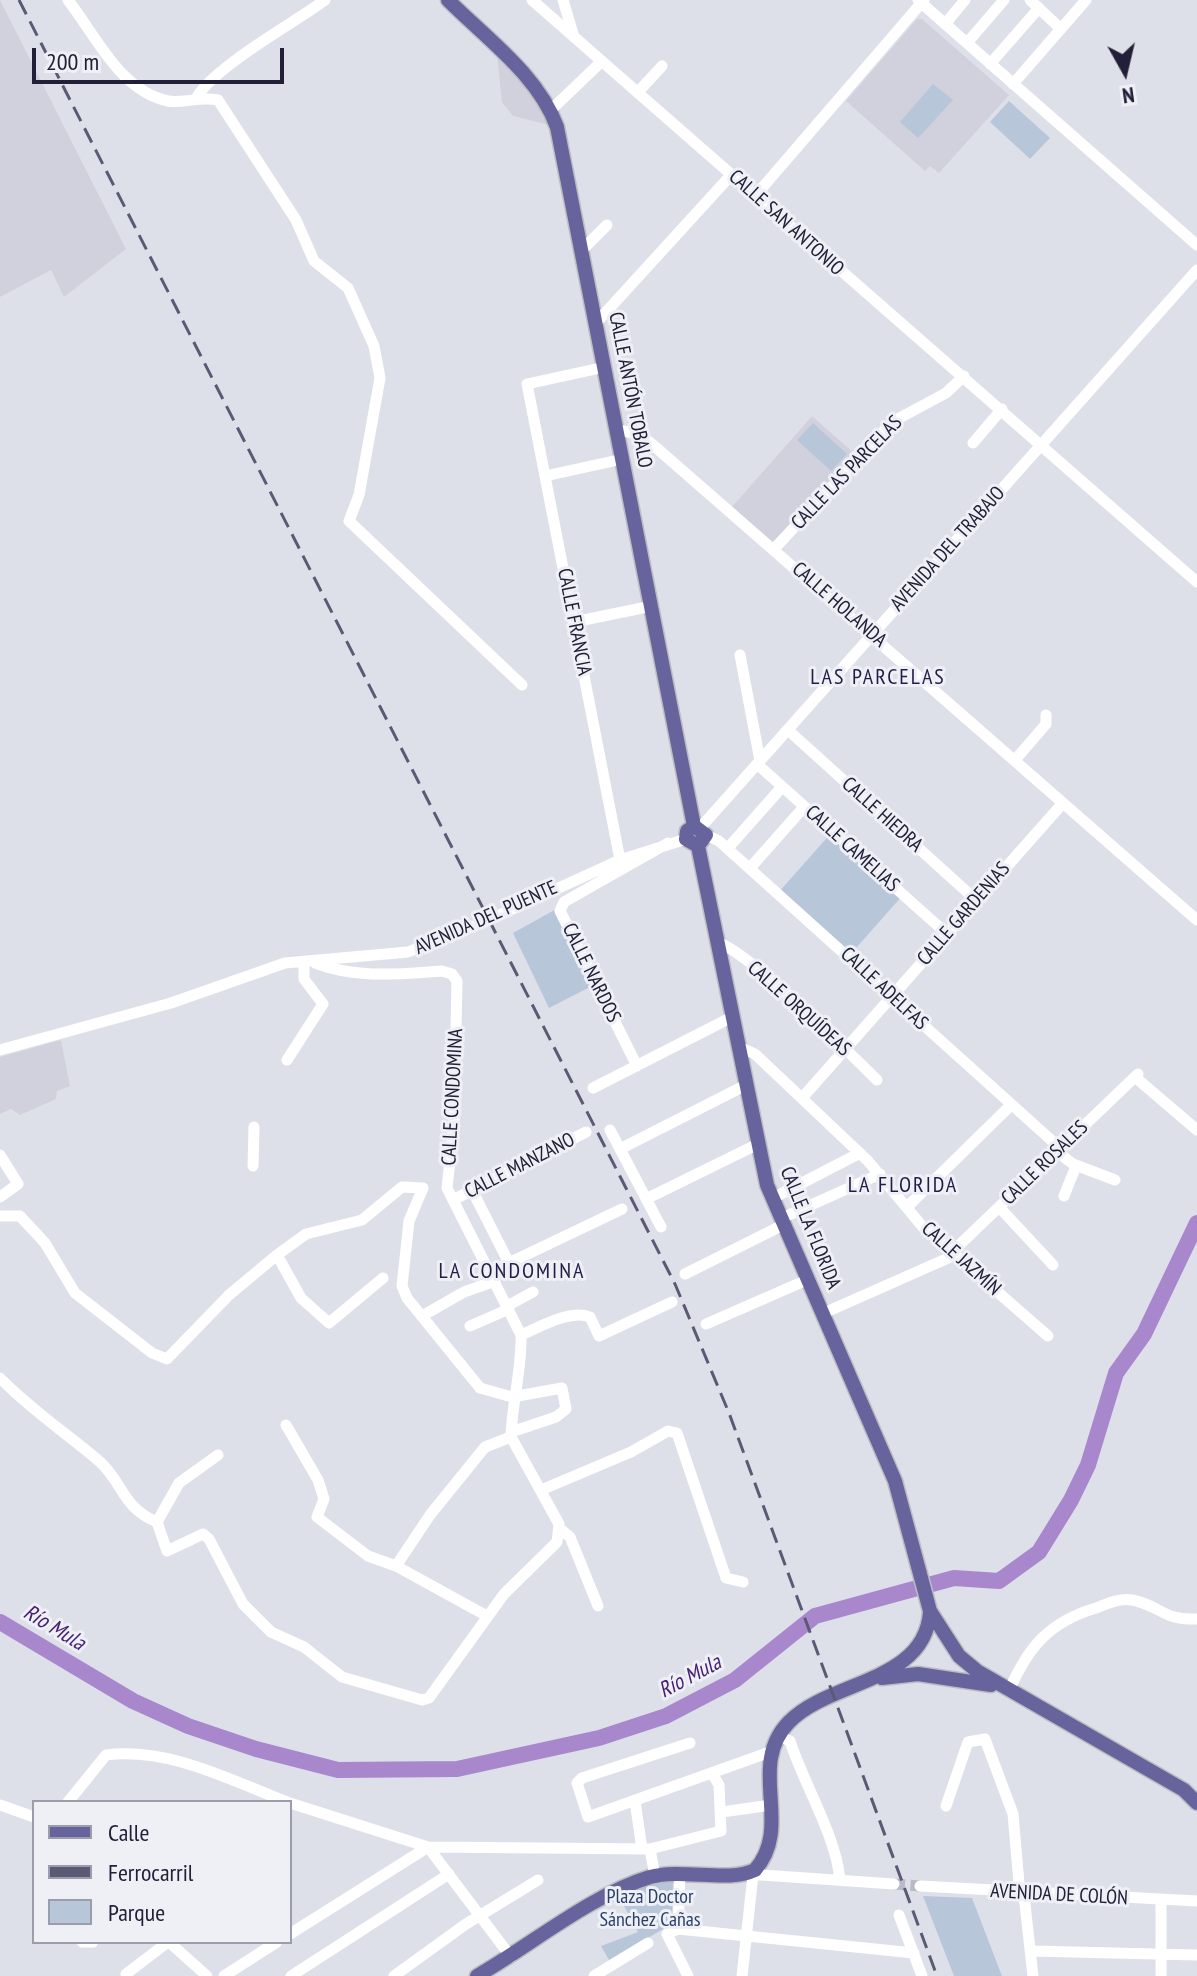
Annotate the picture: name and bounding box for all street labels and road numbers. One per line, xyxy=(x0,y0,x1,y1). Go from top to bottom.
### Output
street label: CALLE SAN ANTONIO xyxy=(724,165,848,281)
street label: CALLE ANTÓN TOBALO xyxy=(603,310,657,470)
street label: CALLE LAS PARCELAS xyxy=(787,411,907,535)
street label: AVENIDA DEL TRABAJO xyxy=(886,482,1010,616)
street label: CALLE HOLANDA xyxy=(787,557,891,653)
street label: CALLE FRANCIA xyxy=(552,566,596,678)
street label: CALLE HIEDRA xyxy=(837,772,927,858)
street label: CALLE CAMELIAS xyxy=(800,801,904,897)
street label: CALLE GARDENIAS xyxy=(913,857,1015,971)
street label: AVENIDA DEL PUENTE xyxy=(411,876,561,960)
street label: CALLE NARDOS xyxy=(557,919,625,1027)
street label: CALLE ADELFAS xyxy=(835,942,933,1036)
street label: CALLE ORQUÍDEAS xyxy=(742,956,856,1062)
street label: CALLE CONDOMINA xyxy=(437,1028,469,1166)
street label: CALLE ROSALES xyxy=(997,1116,1093,1210)
street label: CALLE MANZANO xyxy=(461,1128,579,1204)
street label: CALLE LA FLORIDA xyxy=(775,1163,845,1293)
street label: CALLE JAZMÍN xyxy=(916,1217,1006,1301)
street label: AVENIDA DE COLÓN xyxy=(990,1879,1128,1911)

